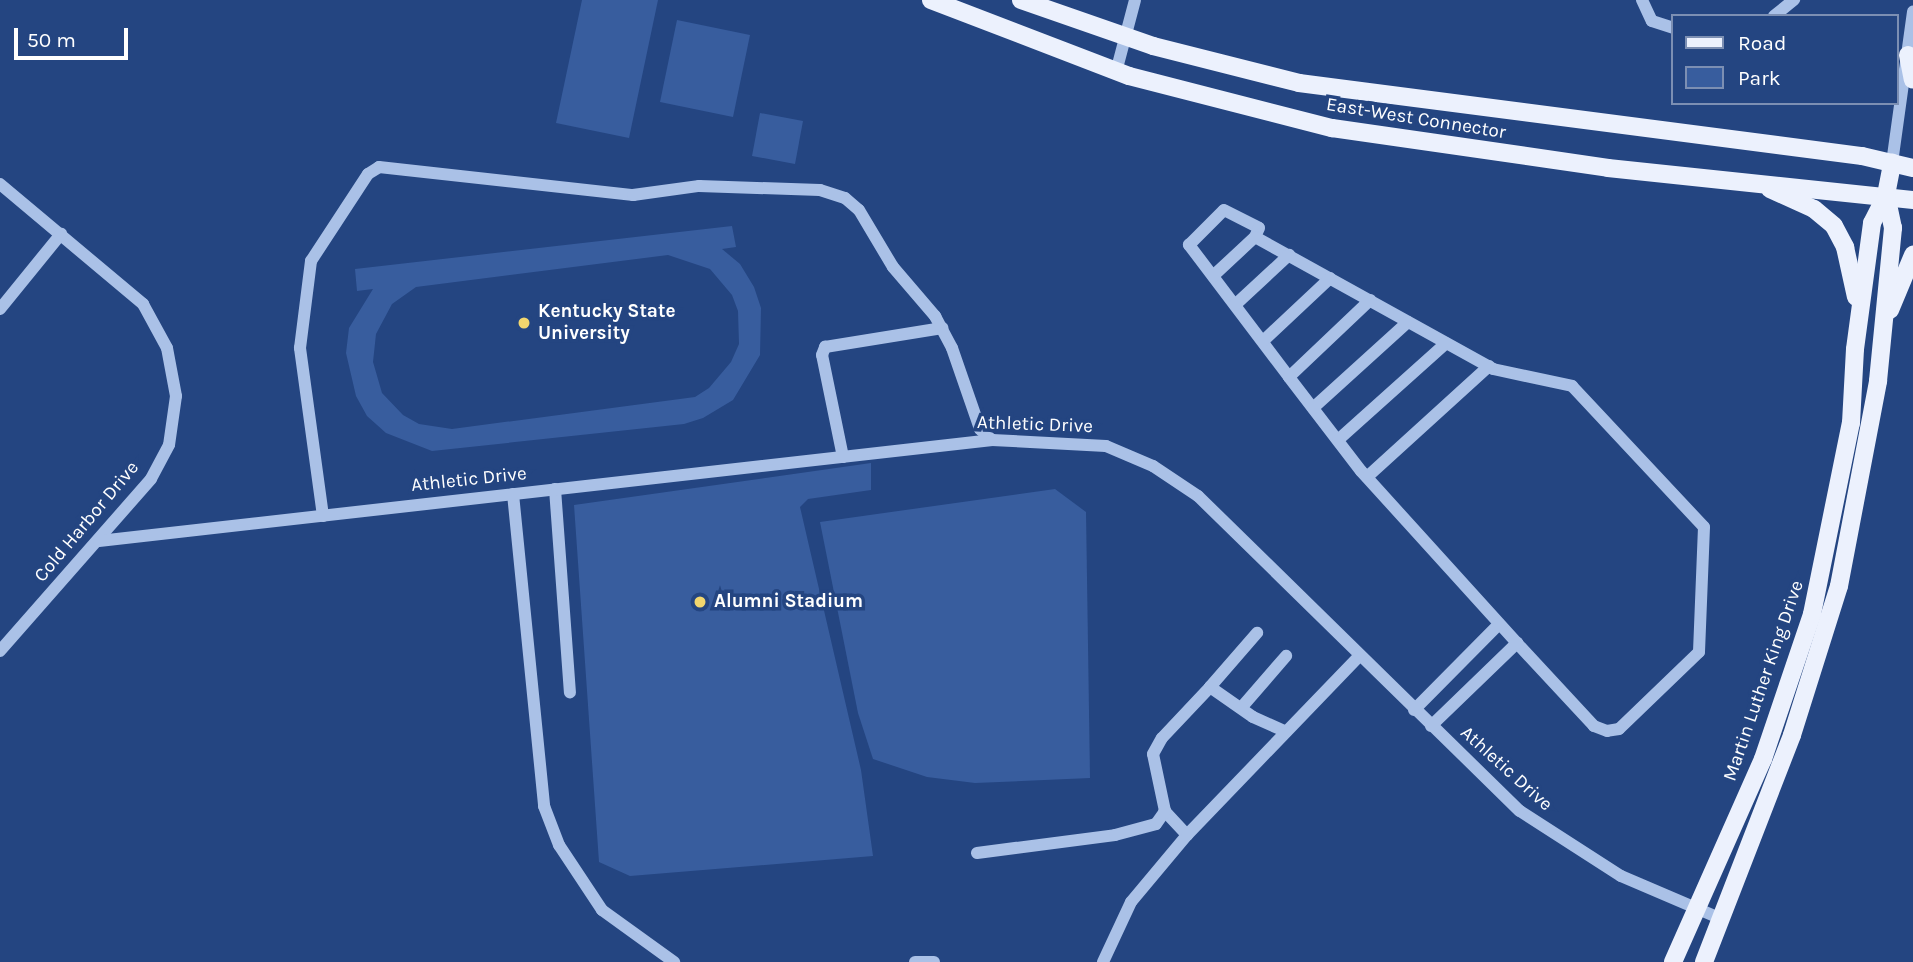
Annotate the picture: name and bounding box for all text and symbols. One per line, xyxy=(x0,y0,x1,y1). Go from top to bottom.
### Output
scale bar xyxy=(18,14,131,58)
legend xyxy=(1672,14,1899,105)
text: 50 m xyxy=(27,28,76,52)
text: Road xyxy=(1738,31,1786,55)
text: Park xyxy=(1738,66,1781,90)
street label: East-West Connector xyxy=(1325,94,1507,144)
place label: Kentucky State University xyxy=(538,301,676,345)
marker: Kentucky State University xyxy=(516,315,532,331)
street label: Athletic Drive xyxy=(977,412,1093,438)
street label: Cold Harbor Drive xyxy=(30,457,144,587)
street label: Athletic Drive xyxy=(410,463,528,497)
street label: Martin Luther King Drive xyxy=(1719,578,1809,784)
place label: Alumni Stadium xyxy=(714,591,863,613)
marker: Alumni Stadium xyxy=(692,594,708,610)
street label: Athletic Drive xyxy=(1455,722,1557,816)

